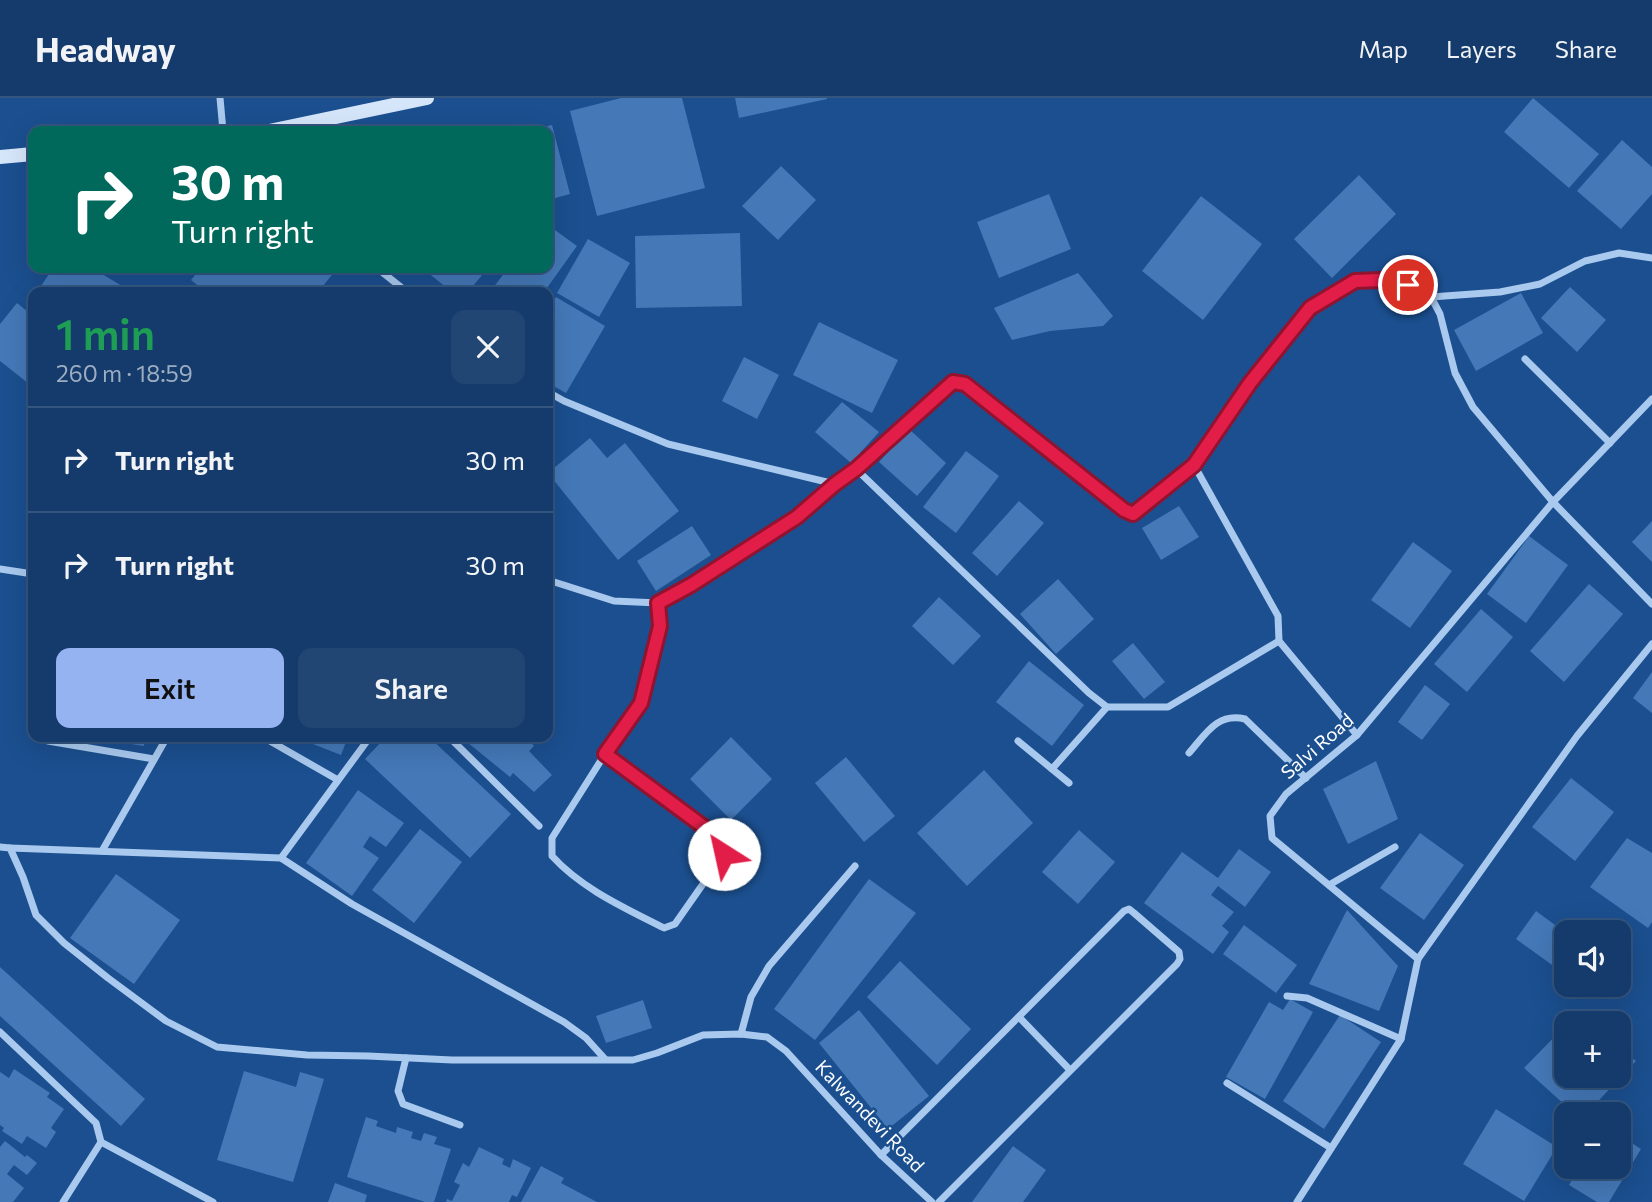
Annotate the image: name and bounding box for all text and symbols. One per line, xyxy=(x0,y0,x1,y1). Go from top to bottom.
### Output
text: Headway xyxy=(35,28,176,69)
text: Map xyxy=(1359,34,1408,63)
text: Layers xyxy=(1446,34,1517,63)
text: Share xyxy=(1555,34,1617,63)
text: 30 m xyxy=(171,150,284,210)
icon: right xyxy=(56,154,147,245)
text: Turn right xyxy=(171,210,314,250)
pin xyxy=(1378,255,1438,315)
icon: arrive xyxy=(1389,266,1427,304)
text: 1 min xyxy=(56,307,155,359)
button: close xyxy=(451,310,525,384)
text: 260 m · 18:59 xyxy=(56,359,193,387)
icon: right xyxy=(56,441,94,479)
text: Turn right xyxy=(115,444,234,475)
text: 30 m xyxy=(466,444,525,475)
icon: right xyxy=(56,546,94,584)
text: Turn right xyxy=(115,549,234,580)
text: 30 m xyxy=(466,549,525,580)
button: Exit xyxy=(56,648,284,728)
button: Share xyxy=(298,648,525,728)
street label: Salvi Road xyxy=(1276,708,1358,783)
position arrow xyxy=(687,817,761,891)
map controls xyxy=(1554,920,1631,1179)
button: sound xyxy=(1554,920,1631,997)
button: + xyxy=(1554,1011,1631,1088)
street label: Kalwandevi Road xyxy=(811,1055,930,1176)
button: − xyxy=(1554,1102,1631,1179)

